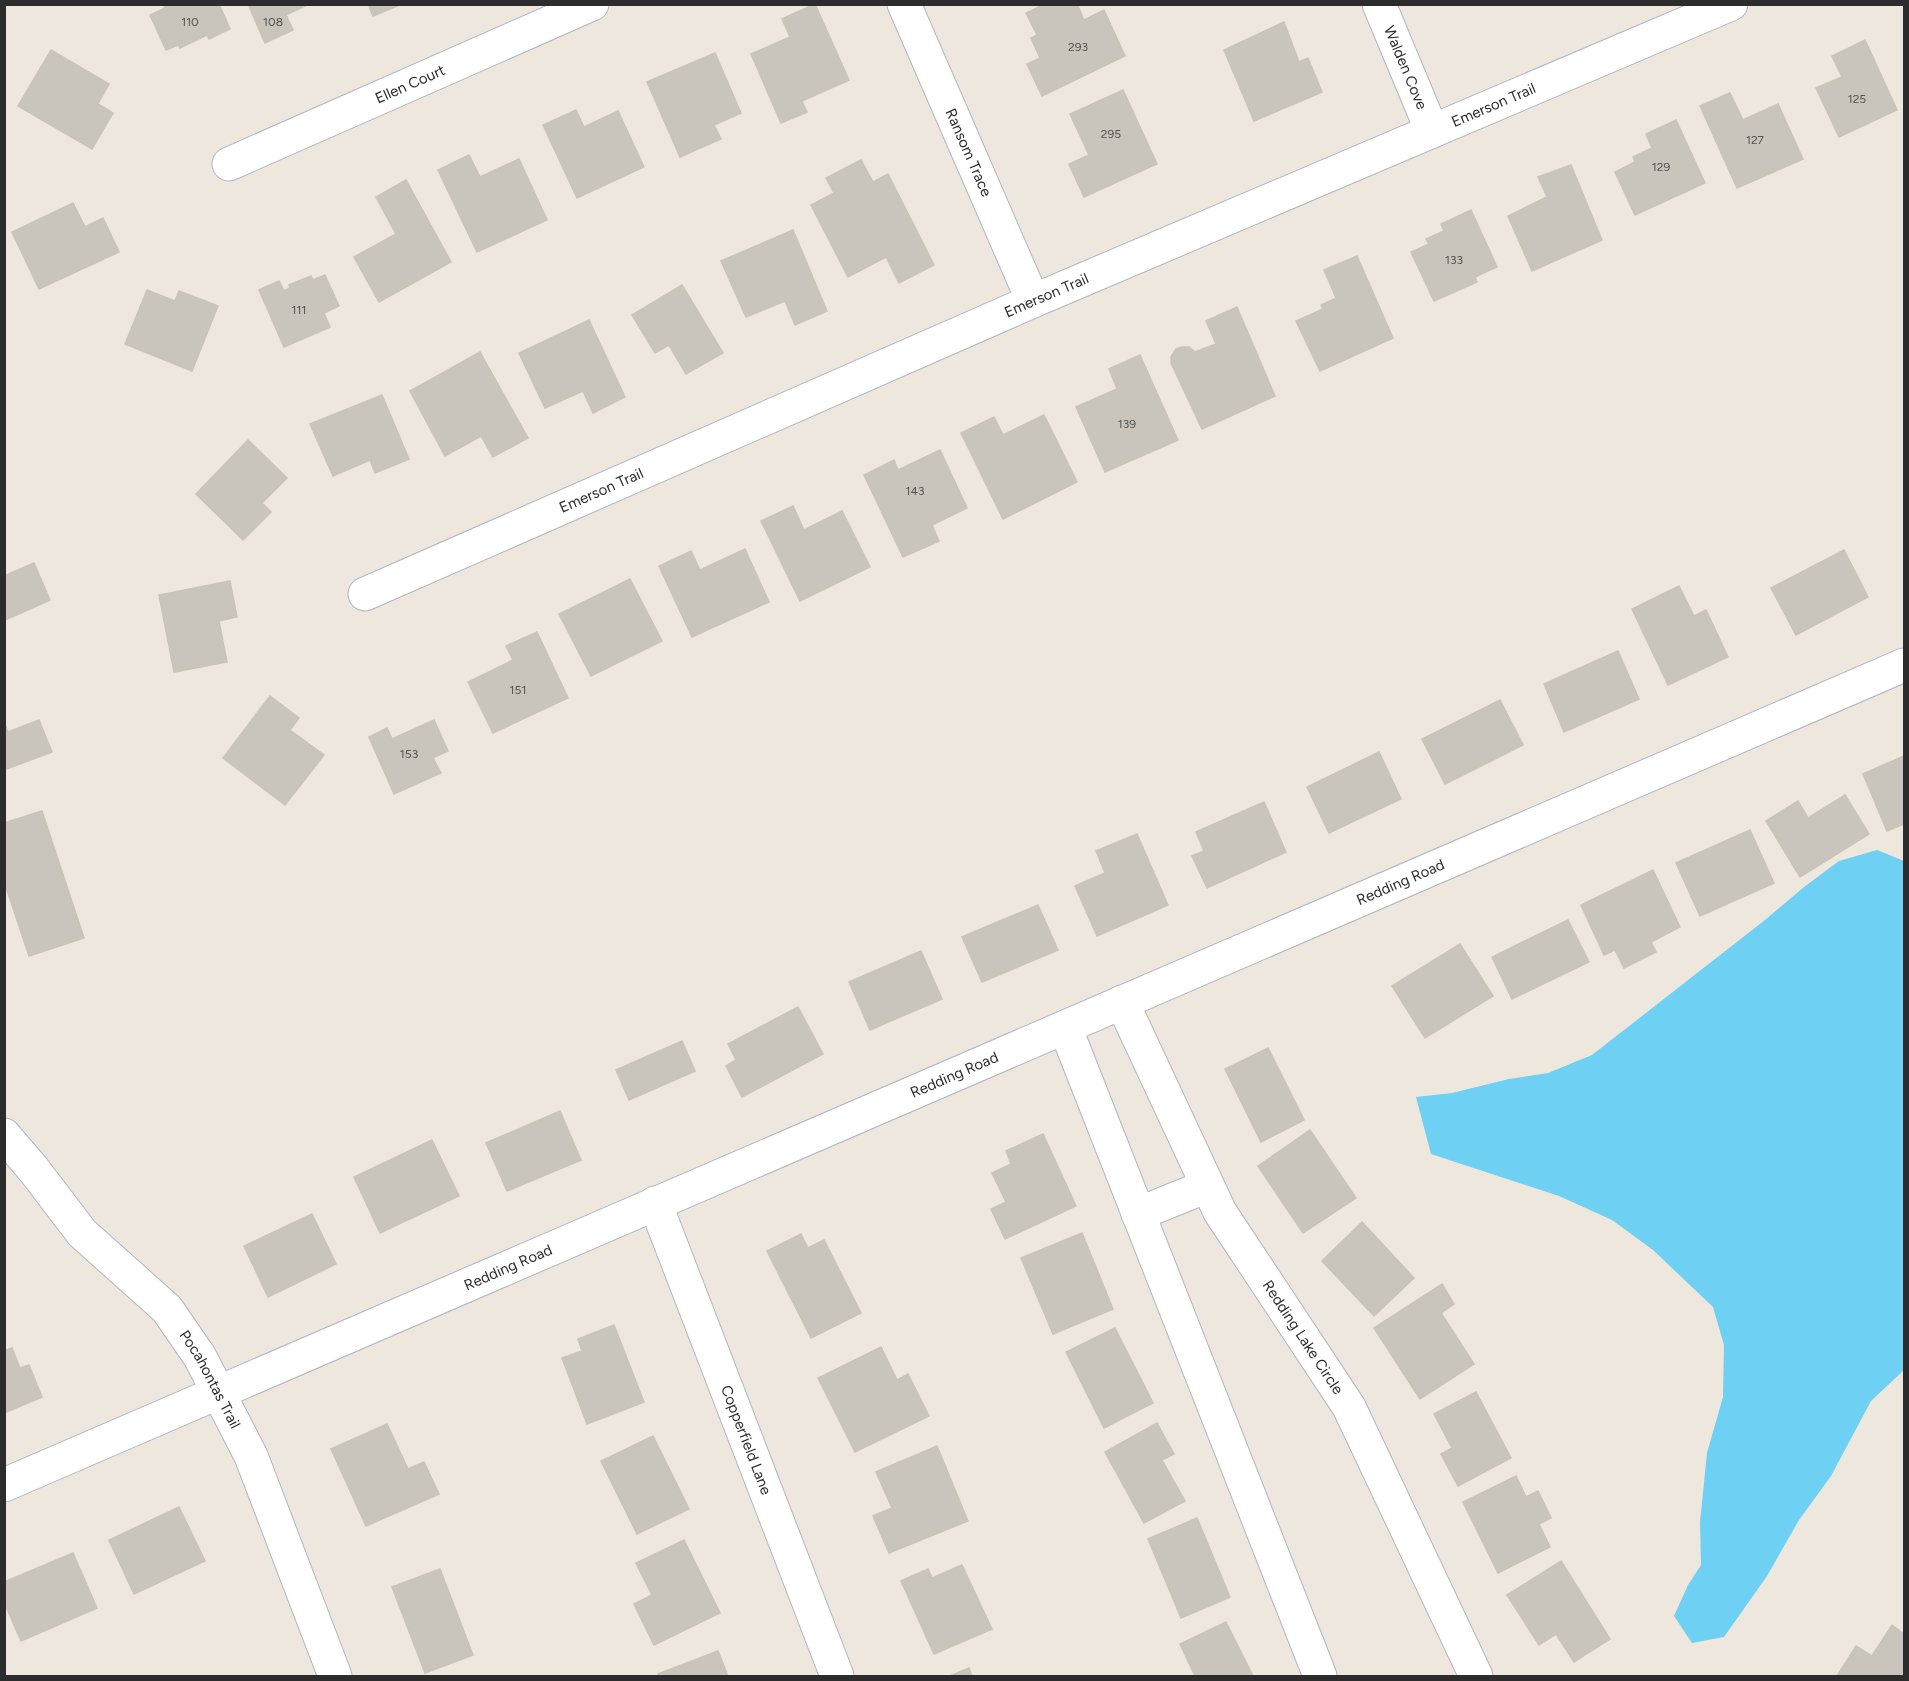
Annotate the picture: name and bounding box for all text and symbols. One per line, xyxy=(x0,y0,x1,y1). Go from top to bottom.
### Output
house number: 110 xyxy=(181,15,199,29)
house number: 108 xyxy=(263,15,283,29)
street label: Walden Cove xyxy=(1380,23,1431,112)
house number: 293 xyxy=(1068,40,1088,54)
street label: Ellen Court xyxy=(372,61,448,107)
street label: Emerson Trail xyxy=(1449,79,1538,131)
house number: 125 xyxy=(1848,92,1866,106)
street label: Ransom Trace xyxy=(942,106,996,199)
house number: 295 xyxy=(1101,127,1121,141)
house number: 127 xyxy=(1746,133,1765,147)
house number: 129 xyxy=(1652,160,1670,174)
house number: 133 xyxy=(1445,253,1463,267)
street label: Emerson Trail xyxy=(1002,269,1091,321)
house number: 111 xyxy=(292,303,306,317)
house number: 139 xyxy=(1118,417,1136,431)
street label: Emerson Trail xyxy=(557,464,646,517)
house number: 143 xyxy=(906,484,924,498)
house number: 151 xyxy=(510,683,526,697)
house number: 153 xyxy=(400,747,418,761)
street label: Redding Road xyxy=(1354,855,1447,909)
street label: Redding Road xyxy=(908,1048,1001,1102)
street label: Redding Road xyxy=(461,1241,555,1294)
street label: Redding Lake Circle xyxy=(1259,1277,1347,1398)
street label: Pocahontas Trail xyxy=(175,1327,244,1432)
street label: Copperfield Lane xyxy=(717,1383,775,1497)

